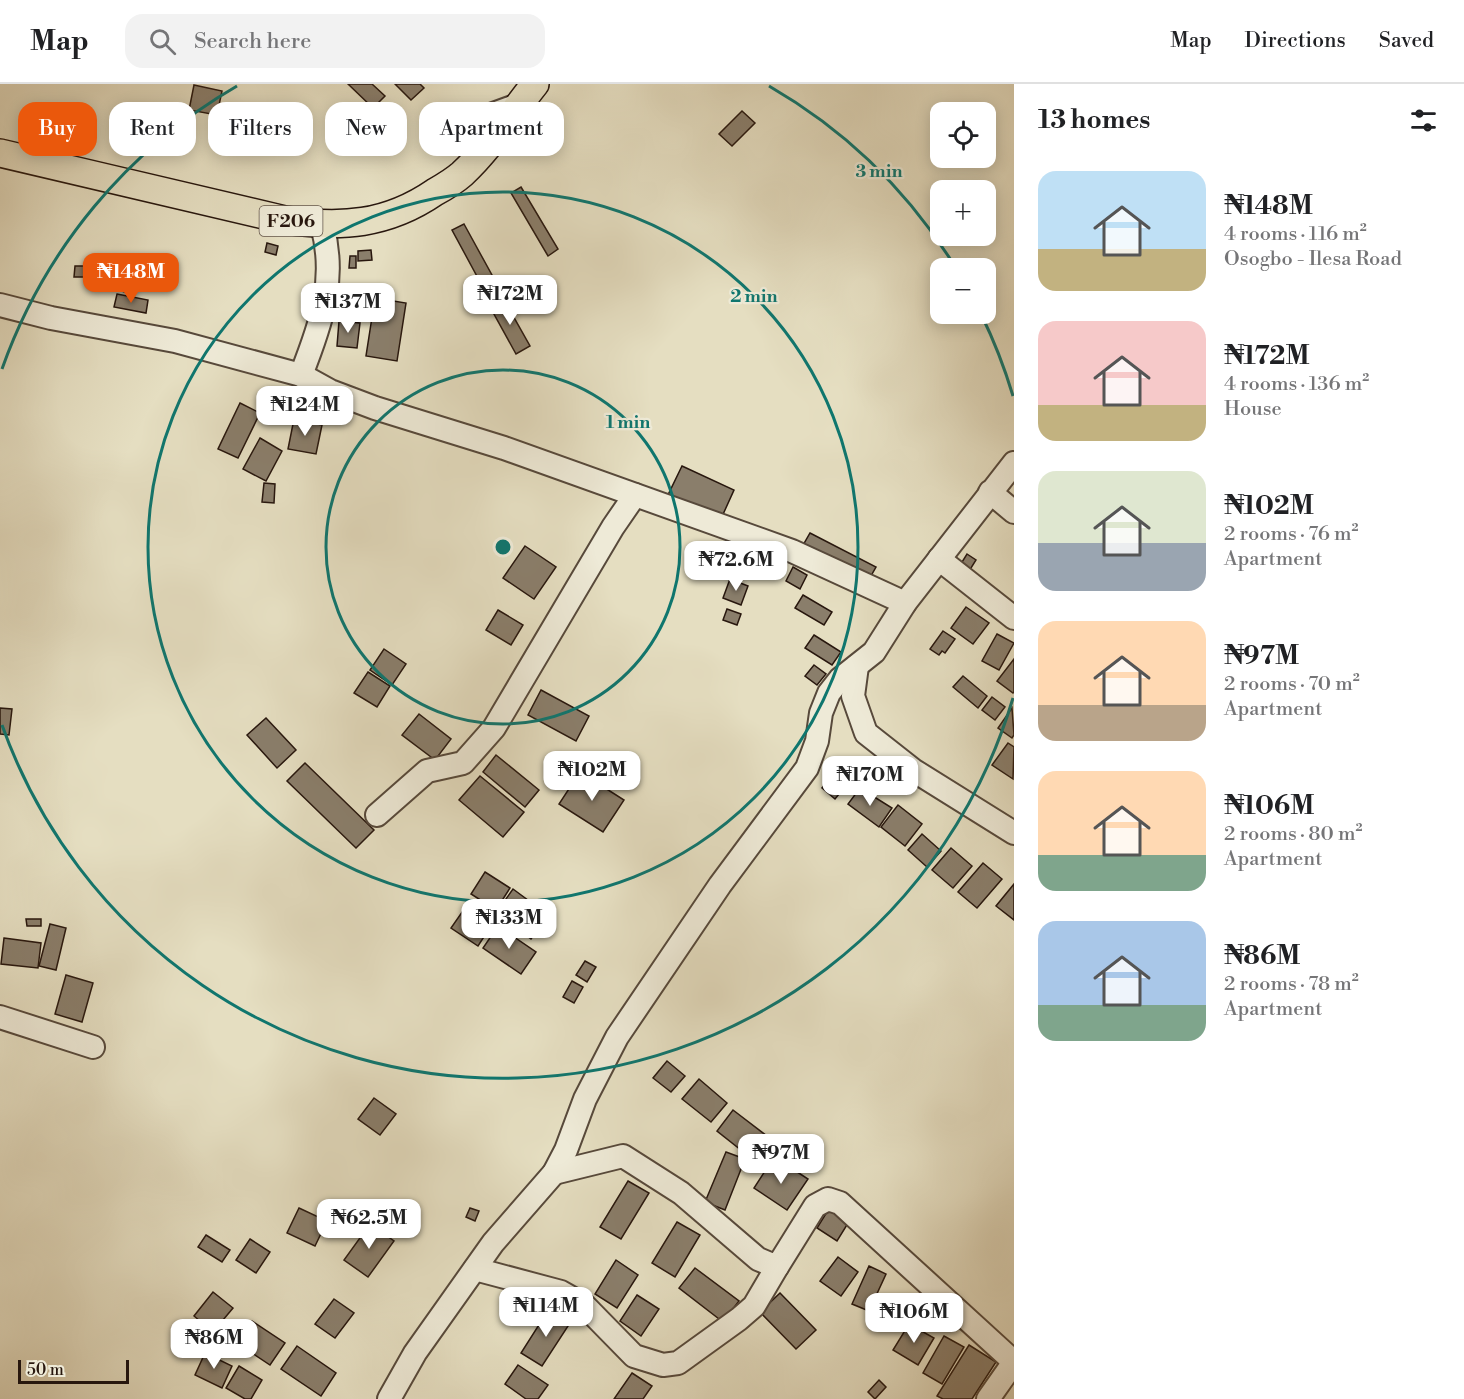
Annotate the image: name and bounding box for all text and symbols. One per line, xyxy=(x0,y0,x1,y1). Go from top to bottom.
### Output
search box xyxy=(125,14,545,68)
text: Map xyxy=(30,24,89,59)
icon: search xyxy=(146,25,179,58)
text: Search here xyxy=(194,28,311,55)
text: Map xyxy=(1170,28,1212,54)
text: Directions xyxy=(1245,28,1346,54)
text: Saved xyxy=(1379,28,1434,54)
chip: Buy xyxy=(18,102,97,156)
chip: Rent xyxy=(109,102,196,156)
chip: Filters xyxy=(208,102,313,156)
chip: New xyxy=(325,102,407,156)
chip: Apartment xyxy=(419,102,564,156)
map controls xyxy=(930,102,996,324)
button: locate xyxy=(930,102,996,168)
text: 13 homes xyxy=(1038,104,1150,136)
icon: filters xyxy=(1407,104,1440,137)
text: 3 min xyxy=(856,160,902,183)
button: + xyxy=(930,180,996,246)
text: ₦148M xyxy=(1224,190,1313,222)
icon: home xyxy=(1086,195,1158,267)
road number: F206 xyxy=(260,206,322,236)
text: 4 rooms · 116 m² xyxy=(1224,222,1367,247)
text: Osogbo - Ilesa Road xyxy=(1224,247,1402,272)
pin: ₦148M xyxy=(89,253,173,304)
button: − xyxy=(930,258,996,324)
text: ₦148M xyxy=(97,260,165,285)
pin: ₦172M xyxy=(468,275,552,326)
text: ₦172M xyxy=(477,282,543,307)
pin: ₦137M xyxy=(306,283,390,334)
text: 2 min xyxy=(730,285,778,308)
text: ₦137M xyxy=(315,290,381,315)
text: ₦172M xyxy=(1224,340,1310,372)
icon: home xyxy=(1086,345,1158,417)
text: 4 rooms · 136 m² xyxy=(1224,372,1369,397)
pin: ₦124M xyxy=(263,386,347,437)
text: ₦124M xyxy=(270,393,340,418)
text: House xyxy=(1224,397,1282,422)
text: 1 min xyxy=(606,411,650,434)
text: ₦102M xyxy=(1224,490,1314,522)
icon: home xyxy=(1086,495,1158,567)
text: 2 rooms · 76 m² xyxy=(1224,522,1358,547)
centre of rings xyxy=(493,537,513,557)
pin: ₦72.6M xyxy=(687,541,785,592)
text: Apartment xyxy=(1224,547,1322,572)
text: ₦72.6M xyxy=(698,548,774,573)
text: ₦97M xyxy=(1224,640,1299,672)
icon: home xyxy=(1086,645,1158,717)
text: 2 rooms · 70 m² xyxy=(1224,672,1360,697)
text: Apartment xyxy=(1224,697,1322,722)
pin: ₦102M xyxy=(550,751,634,802)
pin: ₦170M xyxy=(828,756,912,807)
text: ₦102M xyxy=(557,758,627,783)
text: ₦170M xyxy=(836,763,904,788)
text: ₦106M xyxy=(1224,790,1314,822)
icon: home xyxy=(1086,795,1158,867)
text: 2 rooms · 80 m² xyxy=(1224,822,1362,847)
text: Apartment xyxy=(1224,847,1322,872)
pin: ₦133M xyxy=(467,899,551,950)
text: ₦133M xyxy=(475,906,543,931)
text: ₦86M xyxy=(1224,940,1300,972)
icon: home xyxy=(1086,945,1158,1017)
text: 2 rooms · 78 m² xyxy=(1224,972,1359,997)
text: Apartment xyxy=(1224,997,1322,1022)
pin: ₦97M xyxy=(745,1134,817,1185)
text: ₦97M xyxy=(752,1141,810,1166)
pin: ₦62.5M xyxy=(320,1199,418,1250)
text: ₦62.5M xyxy=(331,1206,407,1231)
pin: ₦114M xyxy=(504,1287,588,1338)
pin: ₦106M xyxy=(872,1293,956,1344)
text: ₦114M xyxy=(513,1294,579,1319)
text: ₦106M xyxy=(879,1300,949,1325)
pin: ₦86M xyxy=(178,1319,250,1370)
text: ₦86M xyxy=(185,1326,243,1351)
scale bar xyxy=(18,1357,129,1384)
text: 50 m xyxy=(27,1360,64,1380)

